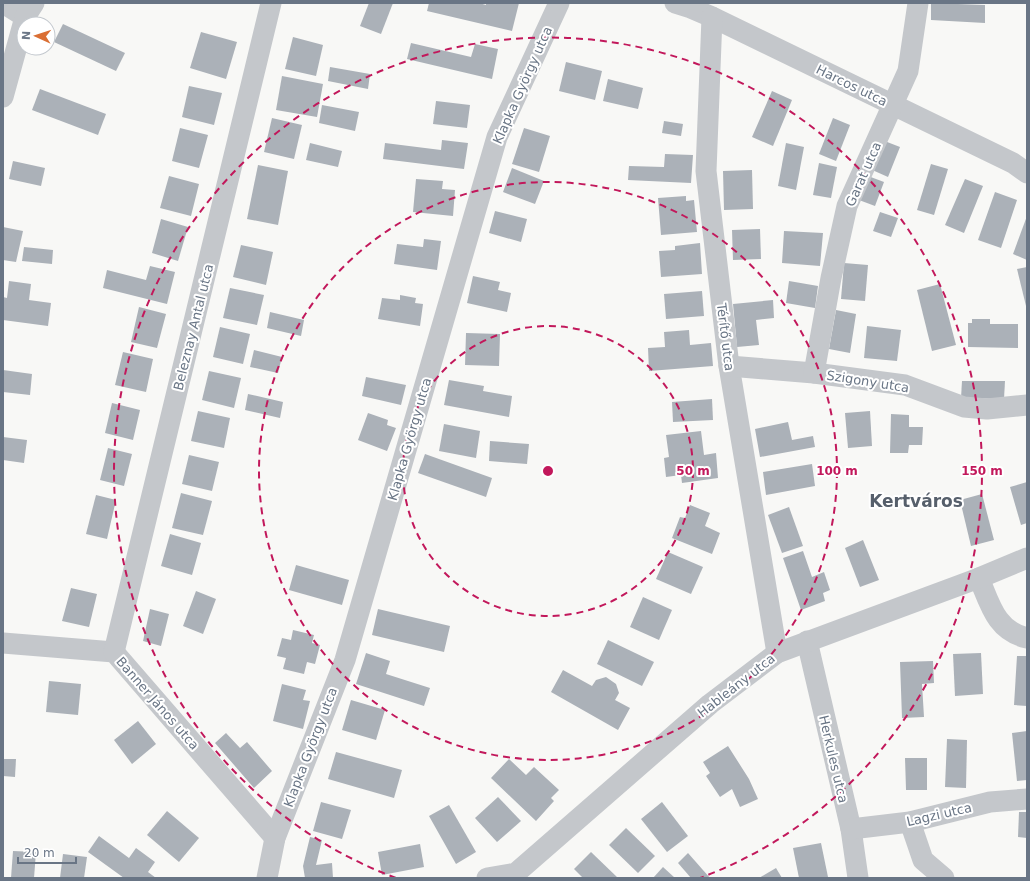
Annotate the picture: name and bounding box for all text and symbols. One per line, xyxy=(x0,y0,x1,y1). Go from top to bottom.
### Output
north arrow xyxy=(16,16,56,56)
street label: Klapka György utca xyxy=(490,24,555,146)
text: N xyxy=(20,31,33,40)
street label: Harcos utca xyxy=(814,62,890,109)
street label: Garat utca xyxy=(843,140,884,209)
street label: Beleznay Antal utca xyxy=(171,262,216,392)
street label: Térítő utca xyxy=(714,301,737,372)
street label: Szigony utca xyxy=(826,368,910,395)
street label: Klapka György utca xyxy=(385,376,434,502)
centre of rings xyxy=(541,464,555,478)
text: 50 m xyxy=(676,464,710,478)
text: 100 m xyxy=(816,464,858,478)
text: 150 m xyxy=(961,464,1003,478)
district label: Kertváros xyxy=(869,491,963,511)
street label: Hableány utca xyxy=(695,651,778,720)
street label: Banner János utca xyxy=(113,654,202,753)
street label: Klapka György utca xyxy=(281,685,340,809)
street label: Herkules utca xyxy=(816,714,851,804)
street label: Lagzi utca xyxy=(905,800,973,829)
scale bar xyxy=(18,839,76,865)
text: 20 m xyxy=(24,846,55,860)

